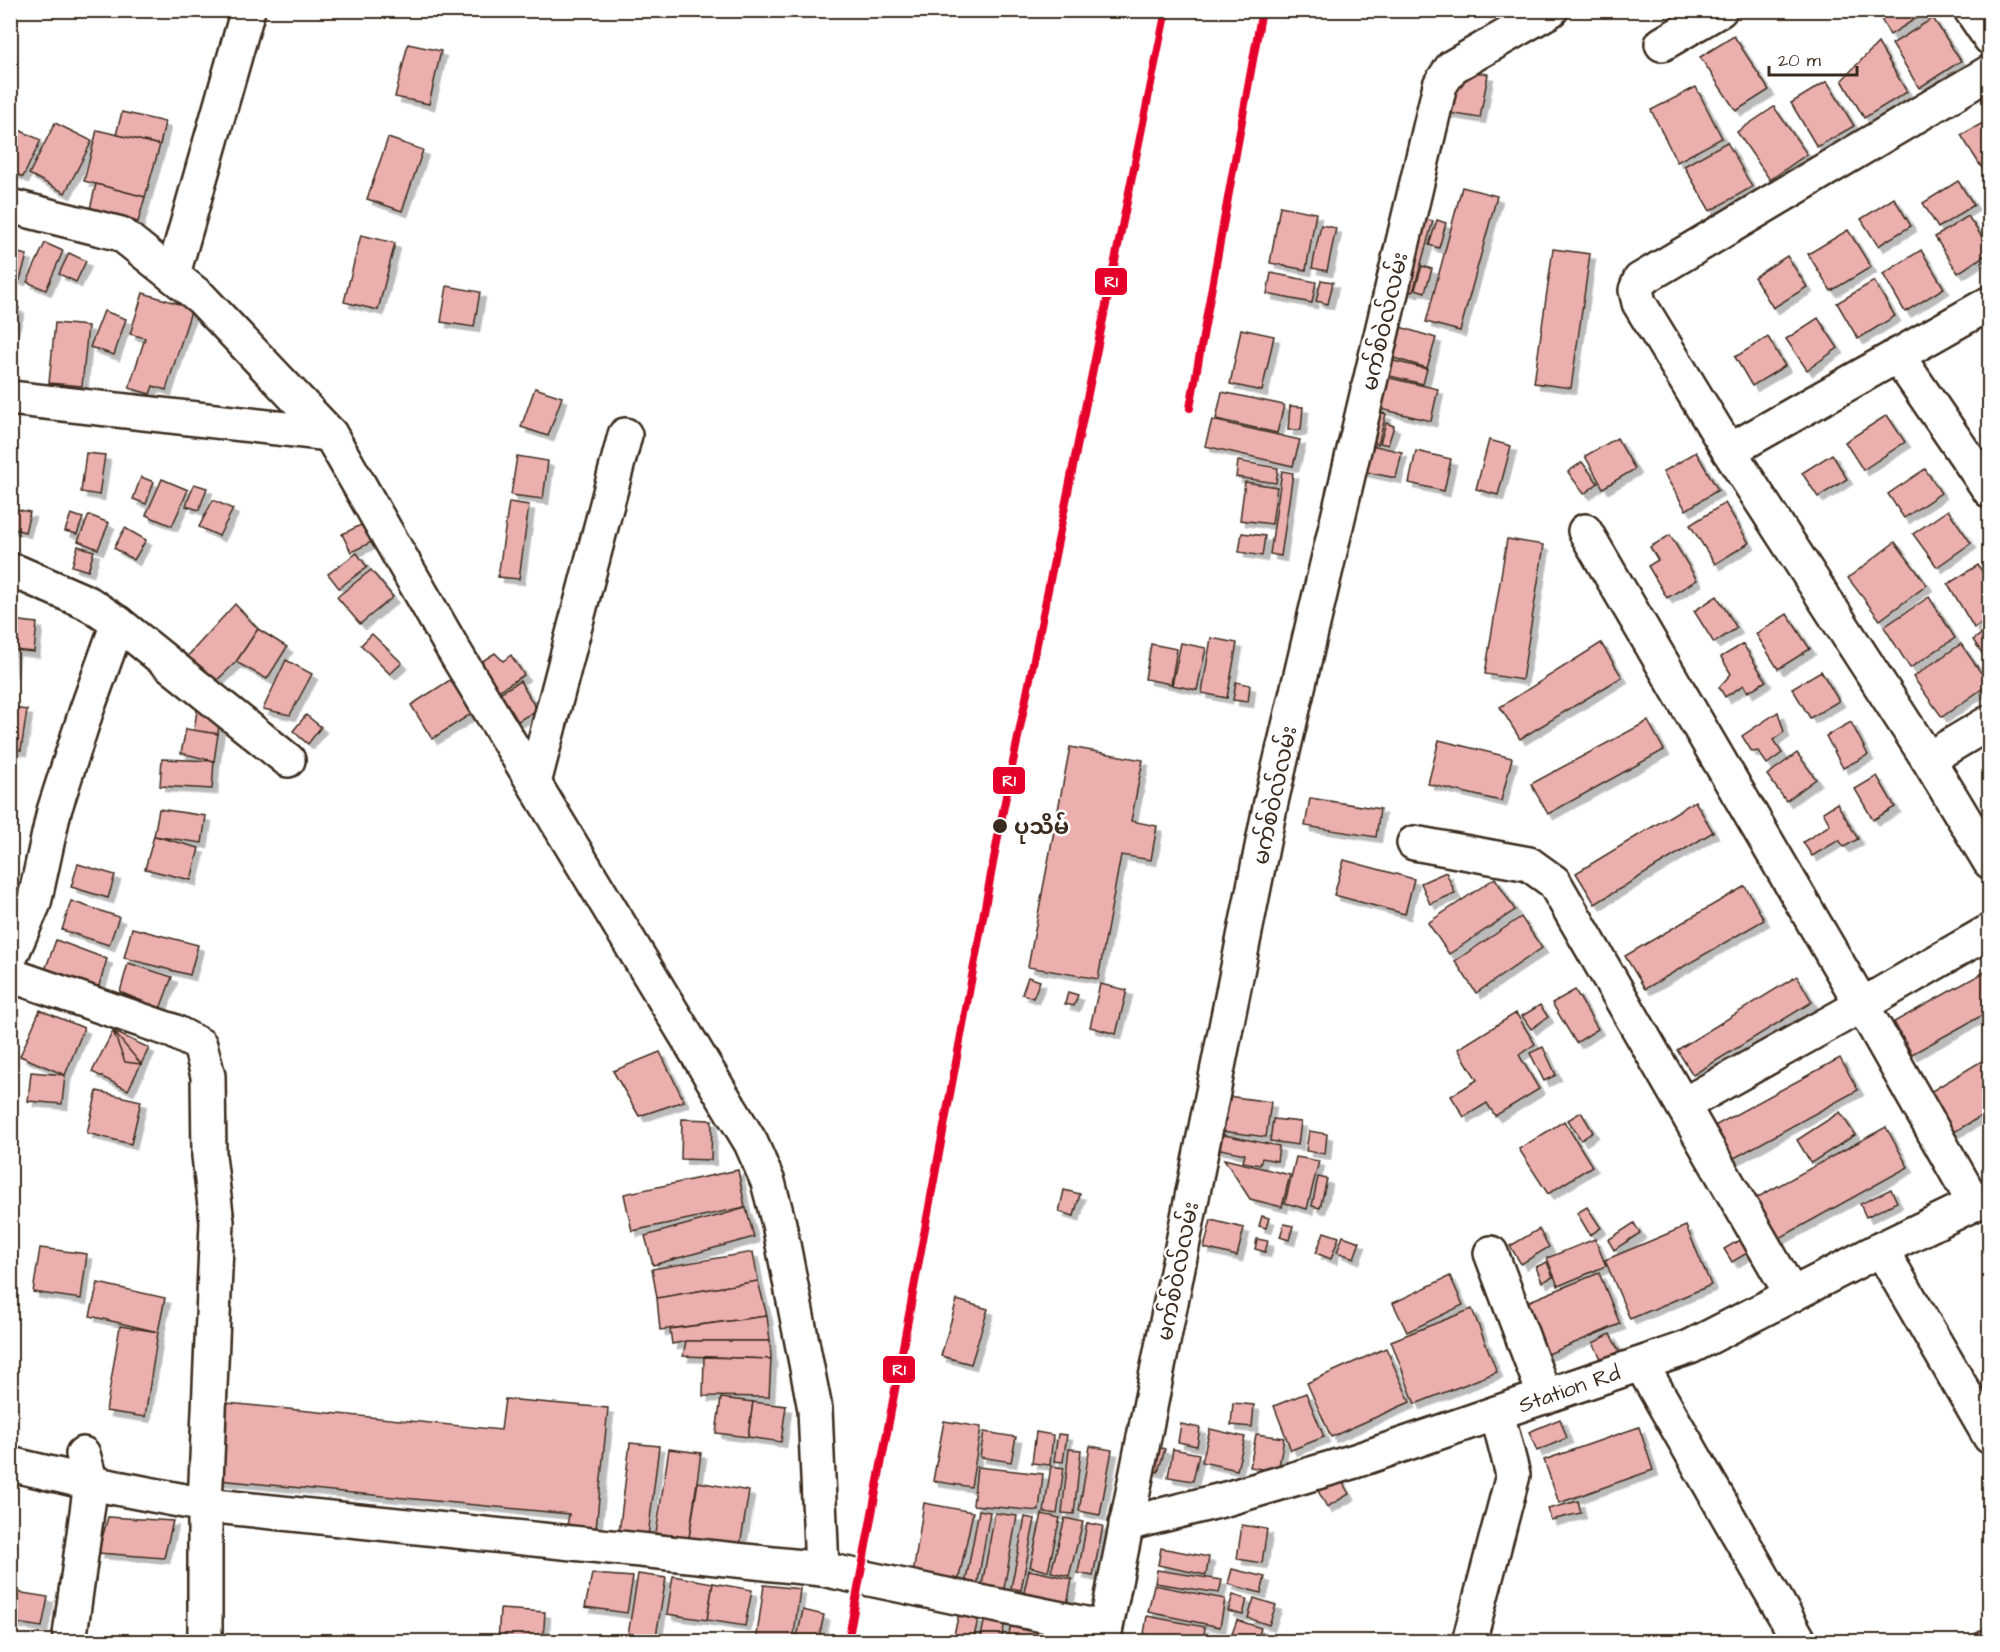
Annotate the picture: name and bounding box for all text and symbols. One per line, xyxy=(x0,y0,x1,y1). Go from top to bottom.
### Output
scale bar xyxy=(1769,39,1858,77)
text: 20 m xyxy=(1778,48,1821,73)
street label: မက်စ်ဝဲလ်လမ်း xyxy=(1353,249,1416,394)
line badge: R1 xyxy=(1094,267,1128,296)
text: R1 xyxy=(1104,271,1119,293)
street label: မက်စ်ဝဲလ်လမ်း xyxy=(1245,723,1305,868)
line badge: R1 xyxy=(992,766,1026,795)
text: R1 xyxy=(1002,770,1017,792)
place label: ပုသိမ် xyxy=(1014,811,1069,844)
marker: ပုသိမ် xyxy=(991,817,1009,835)
street label: မက်စ်ဝဲလ်လမ်း xyxy=(1149,1199,1207,1344)
line badge: R1 xyxy=(882,1355,916,1384)
street label: Station Rd xyxy=(1515,1358,1624,1421)
text: R1 xyxy=(892,1359,907,1381)

